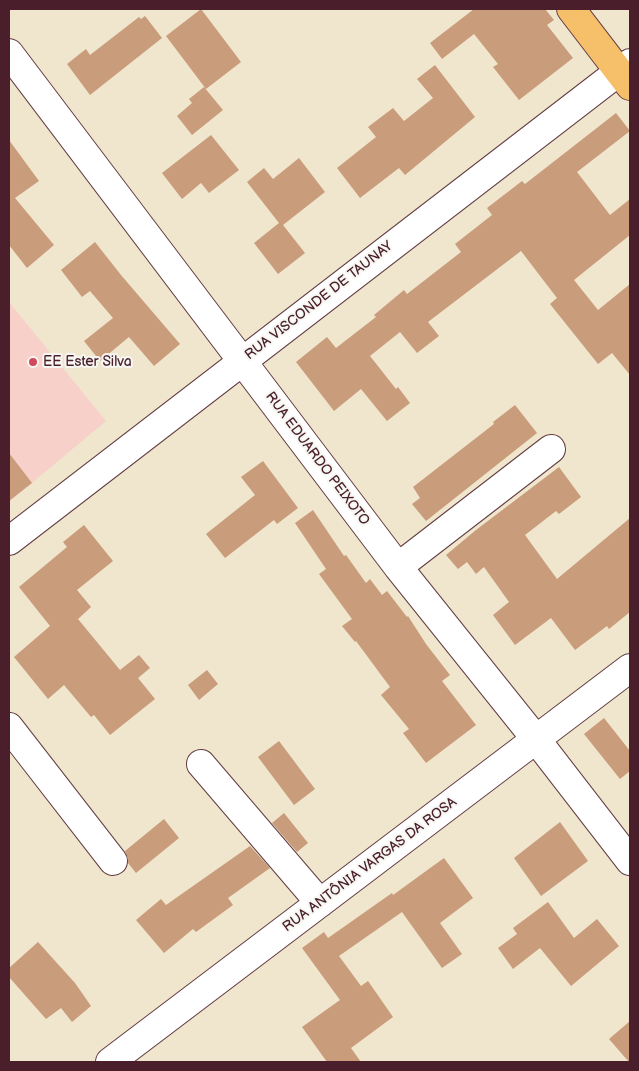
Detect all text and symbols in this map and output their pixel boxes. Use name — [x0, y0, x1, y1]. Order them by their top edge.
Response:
street label: RUA VISCONDE DE TAUNAY — [242, 238, 396, 364]
place label: EE Ester Silva — [43, 354, 132, 370]
marker: EE Ester Silva — [27, 356, 39, 368]
street label: RUA EDUARDO PEIXOTO — [261, 389, 373, 529]
street label: RUA ANTÔNIA VARGAS DA ROSA — [280, 794, 460, 936]

